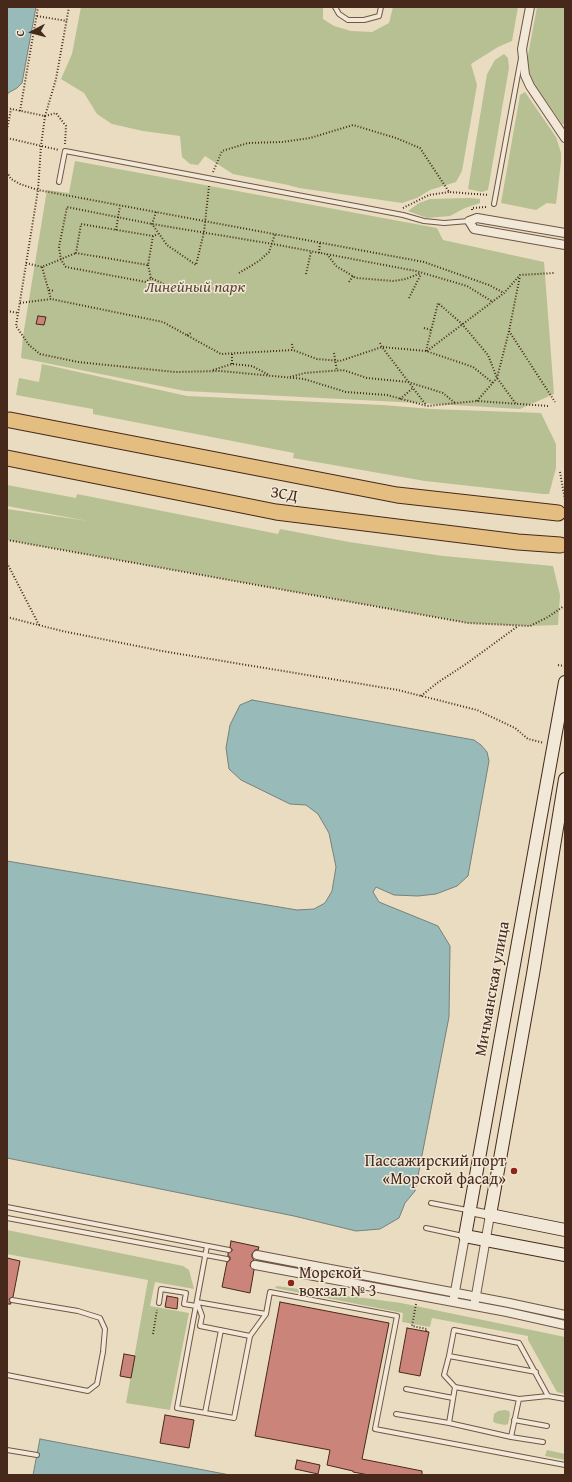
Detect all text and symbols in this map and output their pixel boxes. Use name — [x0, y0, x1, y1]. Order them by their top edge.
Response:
north arrow — [12, 12, 52, 52]
text: С — [12, 29, 28, 37]
park label: Линейный парк — [145, 278, 245, 298]
street label: ЗСД — [269, 483, 299, 507]
street label: Мичманская улица — [472, 920, 514, 1058]
place label: Пассажирский порт «Морской фасад» — [365, 1152, 506, 1190]
marker: Пассажирский порт «Морской фасад» — [509, 1166, 519, 1176]
place label: Морской вокзал № 3 — [299, 1264, 377, 1302]
marker: Морской вокзал № 3 — [286, 1278, 296, 1288]

